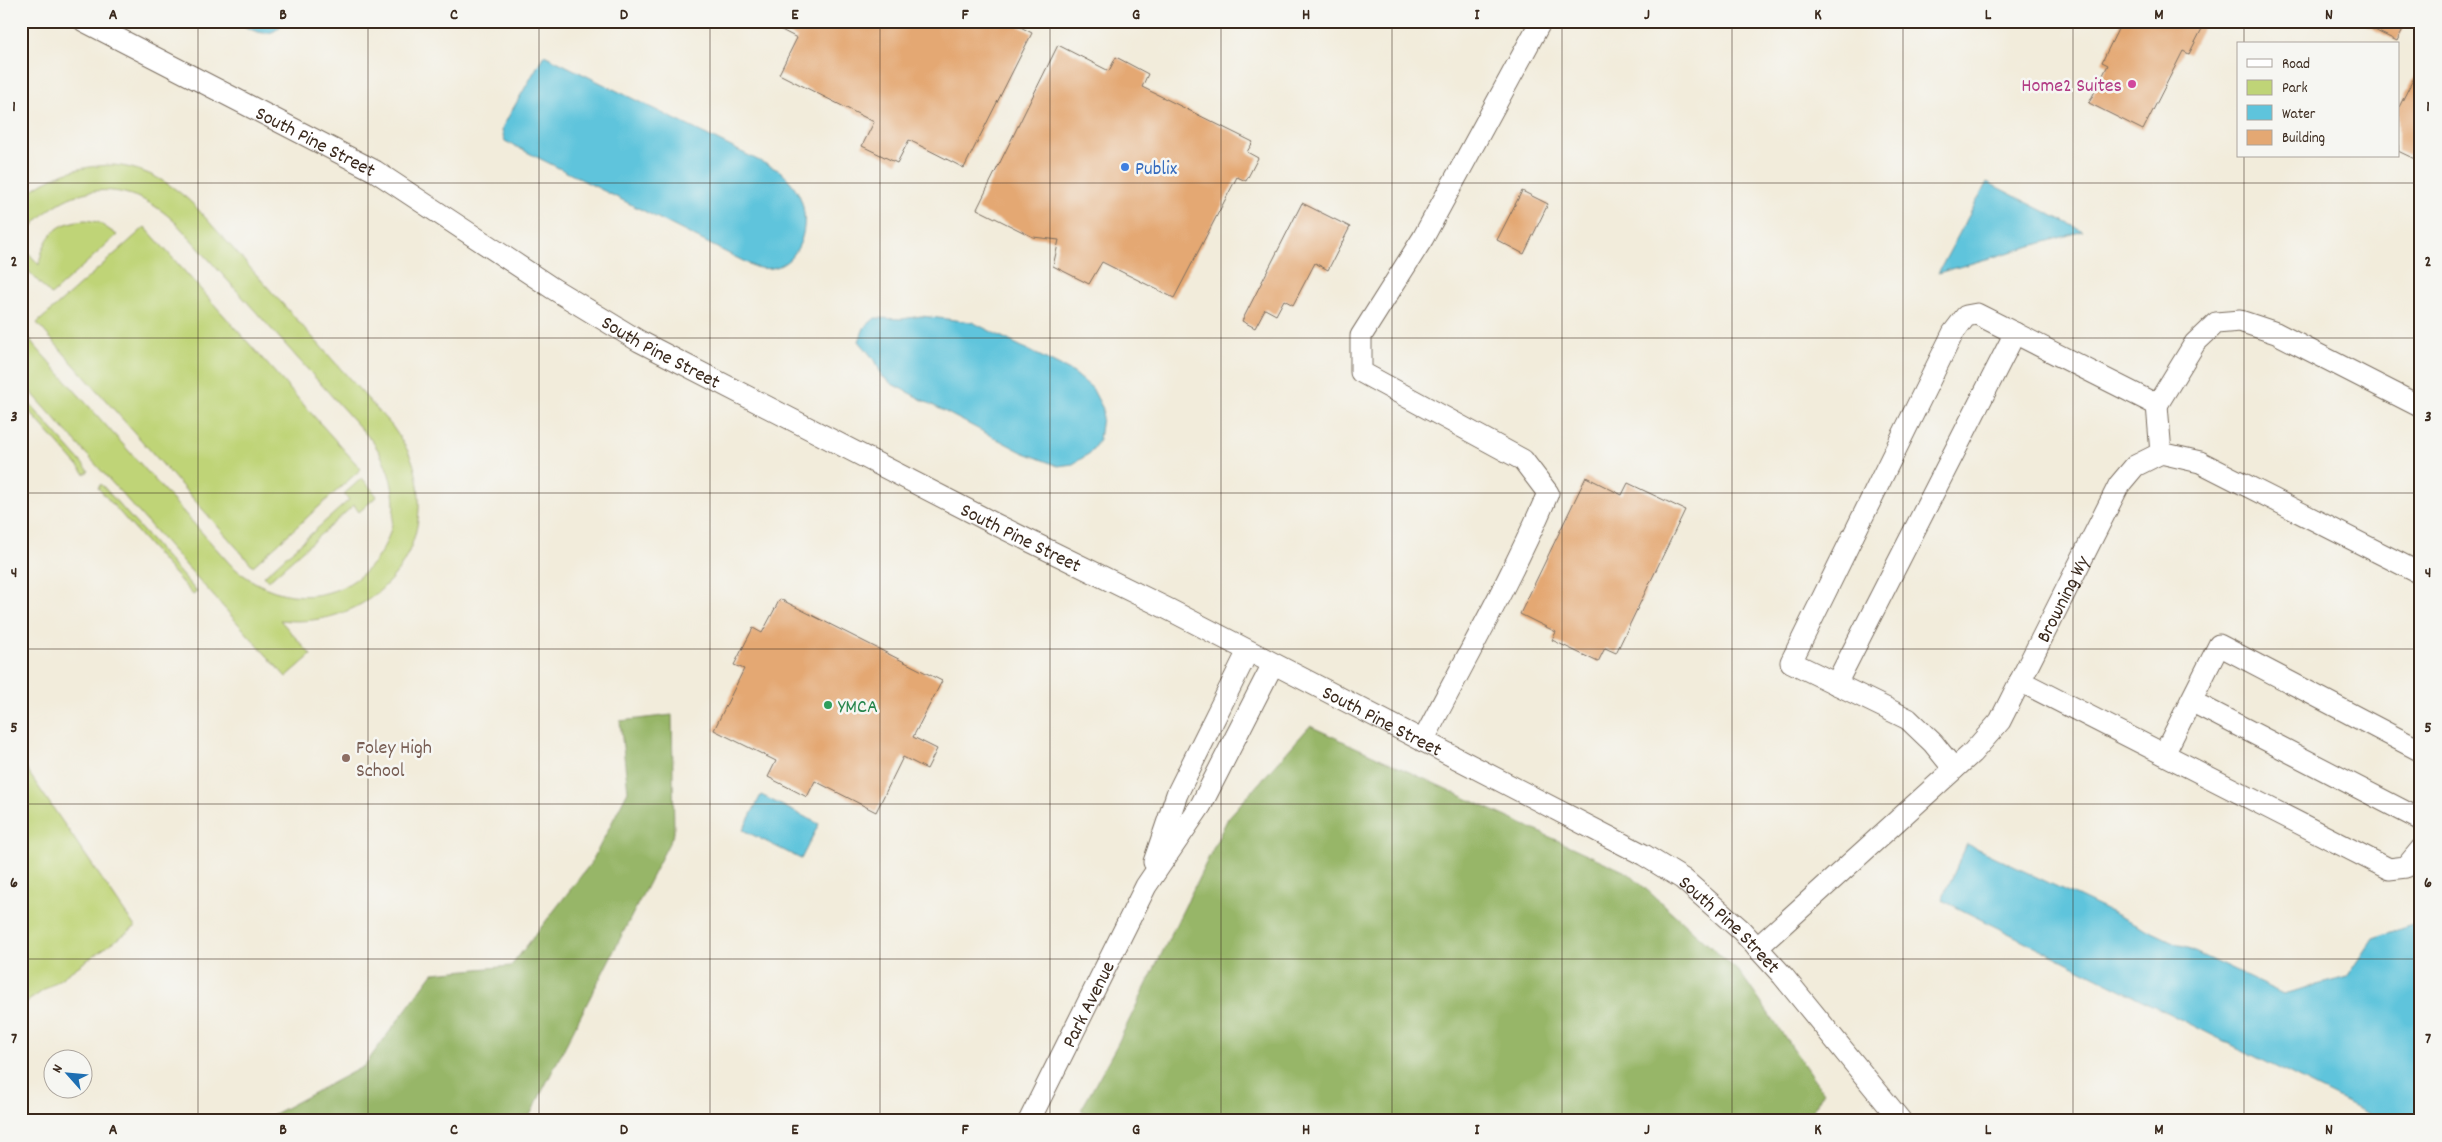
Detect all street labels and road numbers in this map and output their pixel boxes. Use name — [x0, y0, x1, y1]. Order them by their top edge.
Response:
street label: South Pine Street — [250, 101, 380, 186]
street label: South Pine Street — [595, 310, 724, 397]
street label: South Pine Street — [955, 498, 1085, 581]
street label: Browning Wy — [2031, 551, 2098, 648]
street label: South Pine Street — [1316, 680, 1446, 765]
street label: South Pine Street — [1671, 870, 1785, 981]
street label: Park Avenue — [1057, 957, 1124, 1053]

